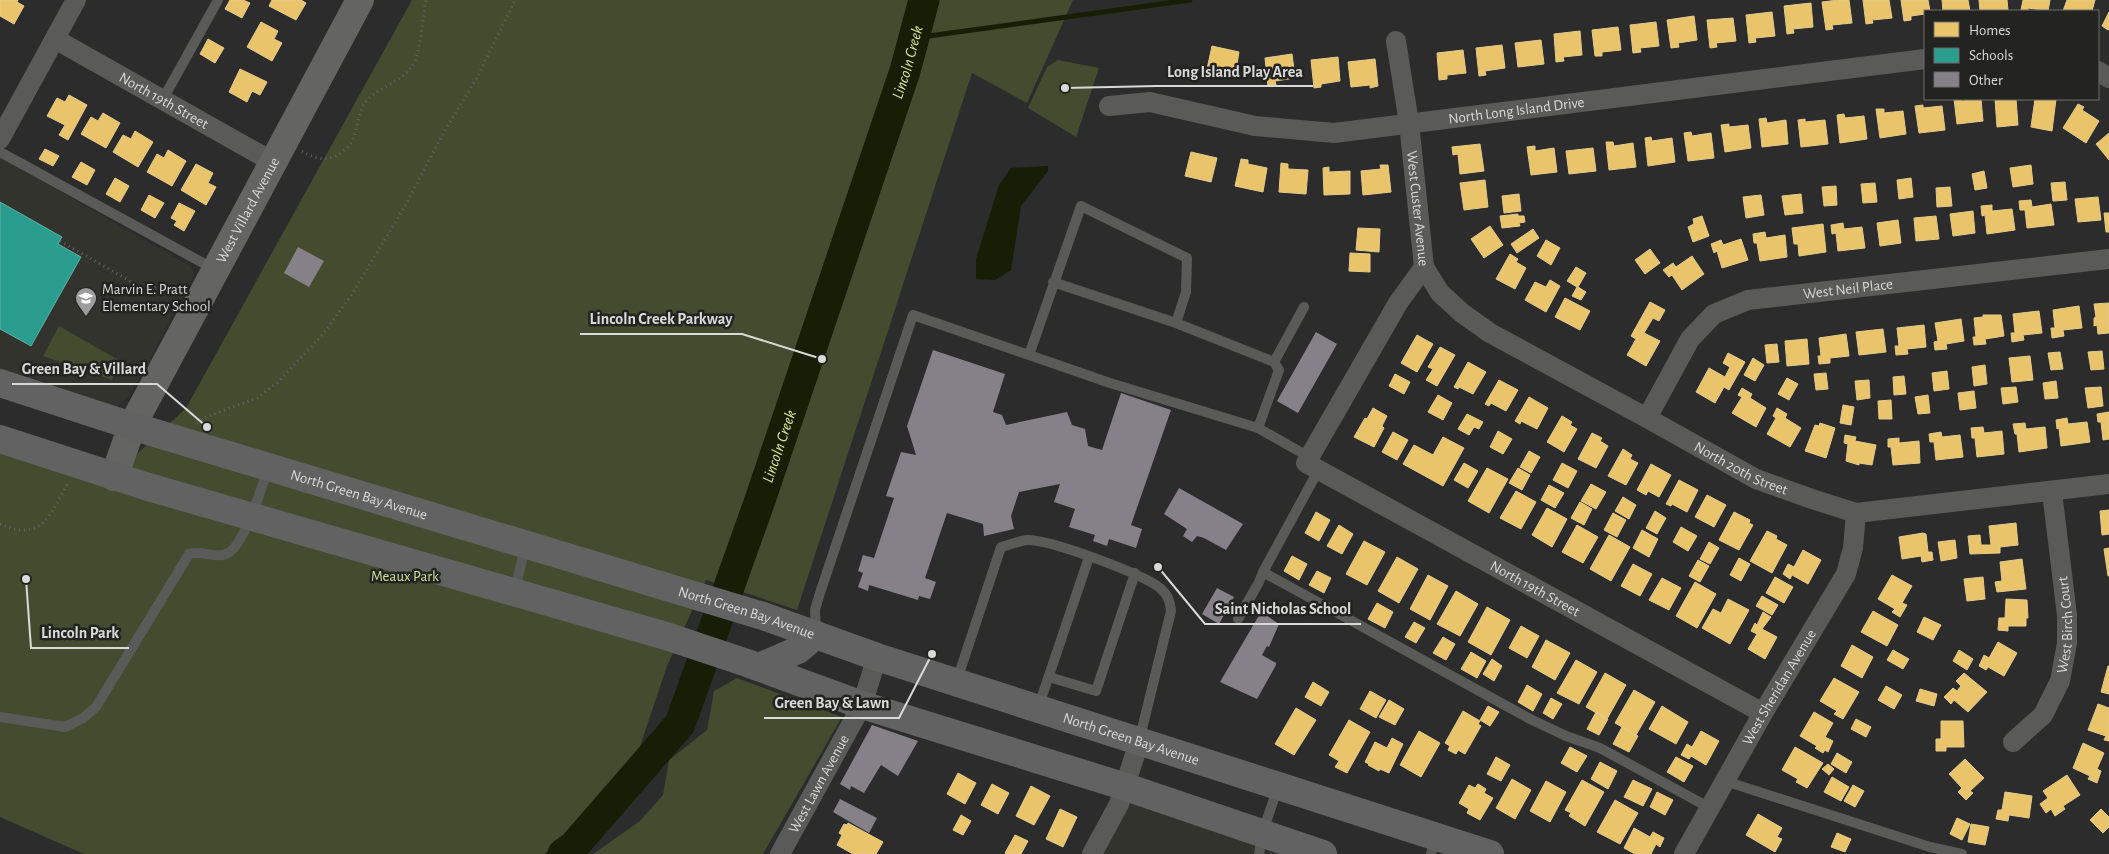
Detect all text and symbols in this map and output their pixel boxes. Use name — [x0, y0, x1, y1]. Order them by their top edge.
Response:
legend — [1924, 10, 2099, 100]
text: Homes — [1969, 23, 2011, 38]
water label: Lincoln Creek — [889, 24, 926, 101]
text: Schools — [1969, 48, 2013, 63]
callout: Long Island Play Area — [1157, 55, 1313, 86]
text: Long Island Play Area — [1167, 64, 1303, 81]
street label: North 19th Street — [116, 70, 211, 132]
text: Other — [1969, 73, 2003, 88]
street label: North Long Island Drive — [1448, 95, 1585, 127]
street label: West Custer Avenue — [1404, 150, 1431, 267]
street label: West Villard Avenue — [214, 155, 282, 266]
street label: West Neil Place — [1802, 277, 1894, 302]
place label: Marvin E. Pratt Elementary School — [102, 282, 211, 314]
school or university icon: Marvin E. Pratt Elementary School — [74, 286, 98, 317]
callout: Lincoln Creek Parkway — [580, 303, 742, 334]
text: Lincoln Creek Parkway — [590, 311, 733, 328]
callout: Green Bay & Villard — [12, 353, 157, 384]
text: Green Bay & Villard — [22, 361, 147, 378]
water label: Lincoln Creek — [760, 408, 799, 485]
street label: North 20th Street — [1692, 439, 1790, 498]
street label: North Green Bay Avenue — [289, 467, 429, 523]
street label: North 19th Street — [1488, 558, 1583, 619]
park label: Meaux Park — [371, 569, 439, 584]
street label: West Birch Court — [2055, 576, 2075, 675]
street label: North Green Bay Avenue — [677, 584, 817, 642]
callout: Saint Nicholas School — [1205, 593, 1361, 624]
text: Saint Nicholas School — [1215, 601, 1351, 617]
callout: Lincoln Park — [31, 617, 129, 648]
text: Lincoln Park — [41, 625, 119, 641]
street label: West Sheridan Avenue — [1740, 627, 1819, 748]
callout: Green Bay & Lawn — [764, 687, 899, 718]
text: Green Bay & Lawn — [774, 695, 890, 712]
street label: North Green Bay Avenue — [1061, 710, 1201, 768]
street label: West Lawn Avenue — [786, 732, 852, 836]

